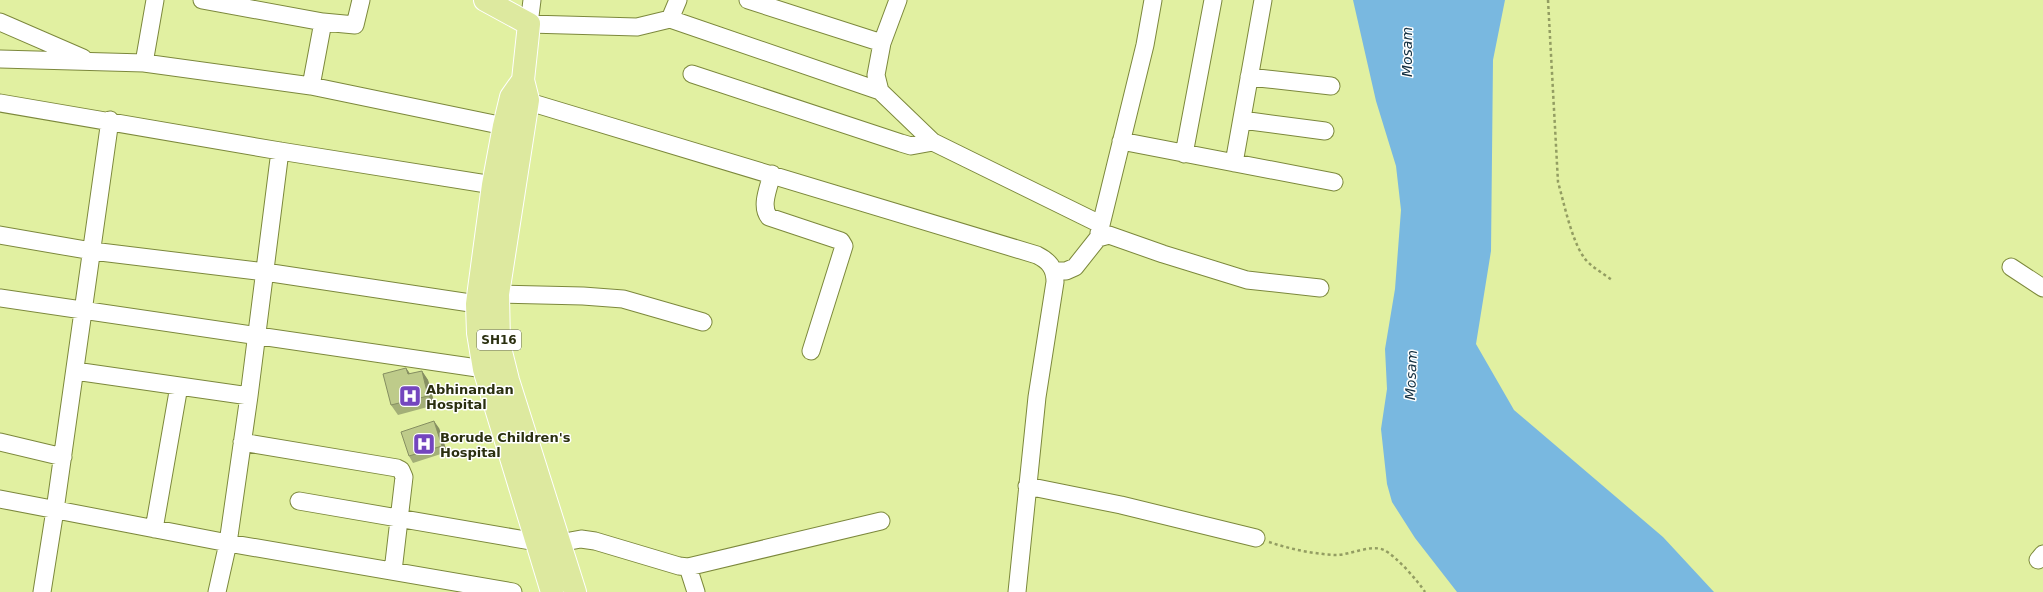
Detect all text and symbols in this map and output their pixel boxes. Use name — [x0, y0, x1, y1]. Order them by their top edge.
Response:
water label: Mosam — [1399, 27, 1415, 77]
road number: SH16 — [477, 330, 521, 350]
water label: Mosam — [1402, 350, 1420, 400]
place label: Abhinandan Hospital — [426, 382, 514, 412]
hospital icon: Abhinandan Hospital — [397, 383, 423, 409]
place label: Borude Children's Hospital — [440, 430, 571, 460]
hospital icon: Borude Children's Hospital — [411, 431, 437, 457]

